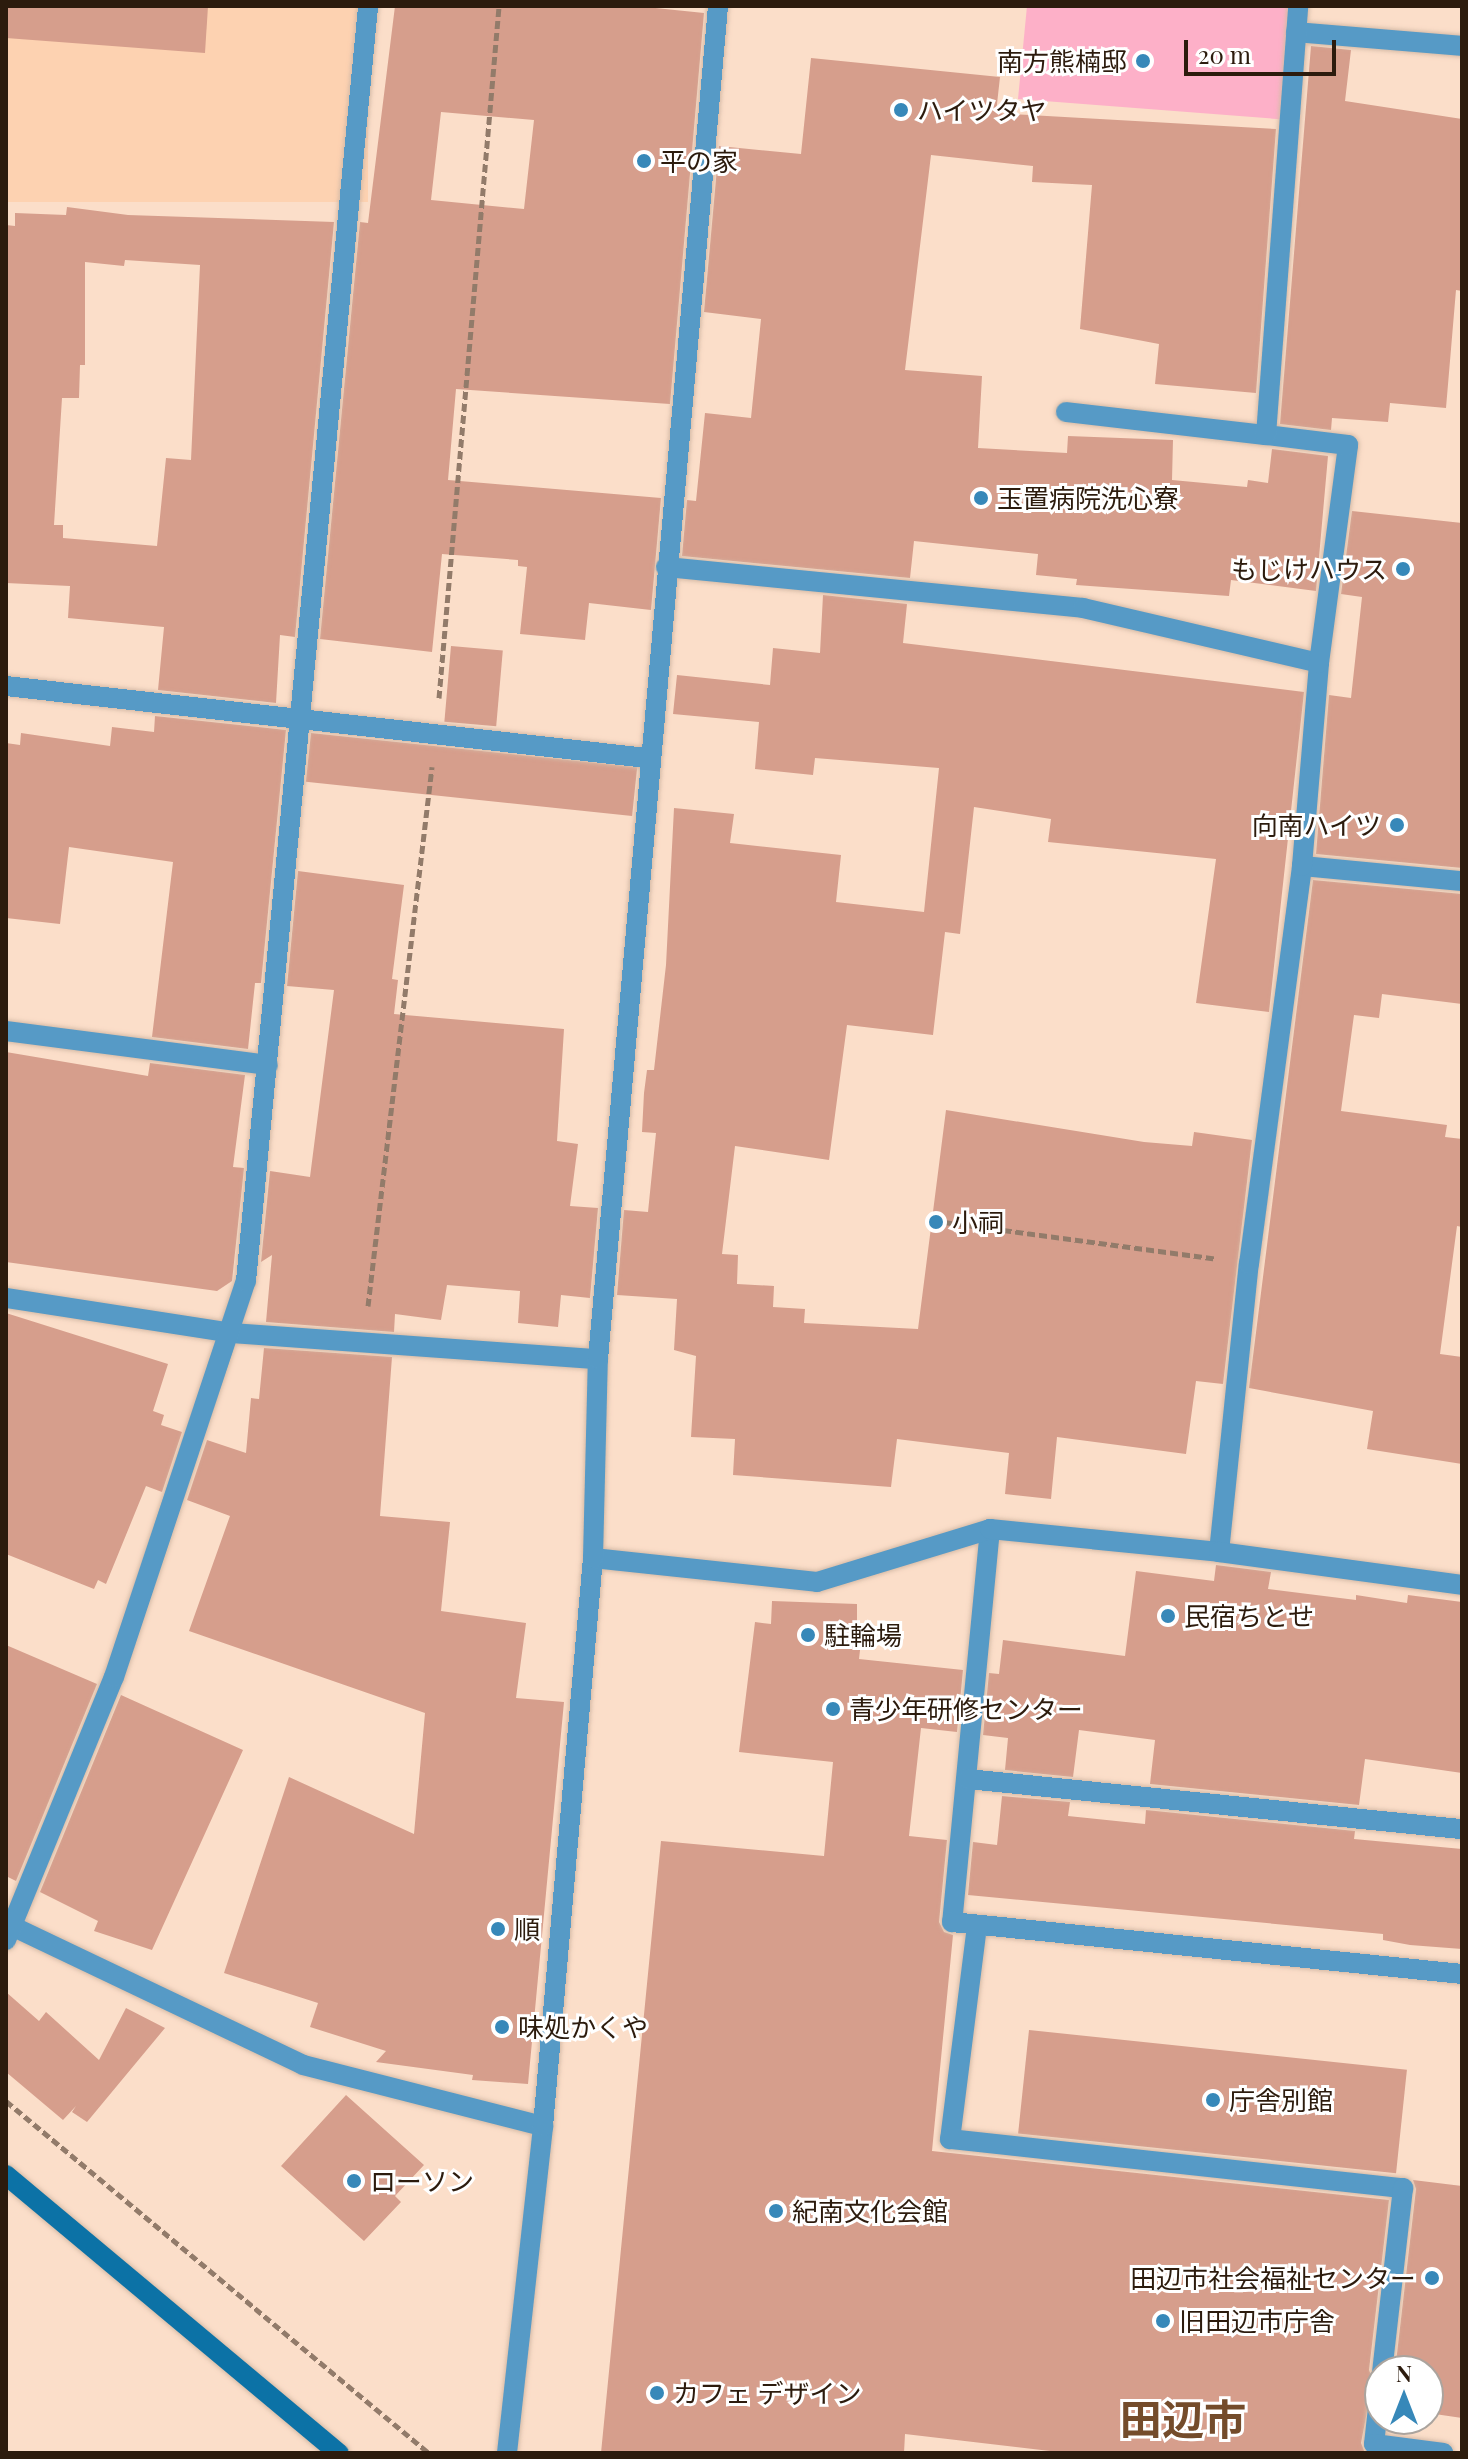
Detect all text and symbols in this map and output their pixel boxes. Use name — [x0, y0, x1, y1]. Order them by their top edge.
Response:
scale bar — [1188, 24, 1340, 74]
text: 20 m — [1198, 38, 1251, 70]
place label: 南方熊楠邸 — [997, 45, 1127, 77]
marker: 南方熊楠邸 — [1134, 52, 1152, 70]
place label: ハイツタヤ — [917, 94, 1047, 126]
marker: ハイツタヤ — [892, 101, 910, 119]
place label: 平の家 — [660, 145, 738, 177]
marker: 平の家 — [635, 152, 653, 170]
place label: 玉置病院洗心寮 — [997, 482, 1179, 514]
marker: 玉置病院洗心寮 — [972, 489, 990, 507]
place label: もじけハウス — [1231, 553, 1387, 585]
marker: もじけハウス — [1394, 560, 1412, 578]
place label: 向南ハイツ — [1251, 809, 1381, 841]
marker: 向南ハイツ — [1388, 816, 1406, 834]
place label: 小祠 — [952, 1206, 1004, 1238]
marker: 小祠 — [927, 1213, 945, 1231]
place label: 民宿ちとせ — [1184, 1600, 1314, 1632]
marker: 民宿ちとせ — [1159, 1607, 1177, 1625]
place label: 駐輪場 — [824, 1619, 902, 1651]
marker: 駐輪場 — [799, 1626, 817, 1644]
place label: 青少年研修センター — [849, 1693, 1083, 1725]
marker: 青少年研修センター — [824, 1700, 842, 1718]
place label: 順 — [514, 1913, 540, 1945]
marker: 順 — [489, 1920, 507, 1938]
place label: 味処かくや — [518, 2011, 648, 2043]
marker: 味処かくや — [493, 2018, 511, 2036]
place label: 庁舎別館 — [1229, 2084, 1333, 2116]
marker: 庁舎別館 — [1204, 2091, 1222, 2109]
place label: ローソン — [370, 2165, 474, 2197]
marker: ローソン — [345, 2172, 363, 2190]
place label: 紀南文化会館 — [792, 2195, 948, 2227]
marker: 紀南文化会館 — [767, 2202, 785, 2220]
place label: 田辺市社会福祉センター — [1130, 2262, 1416, 2294]
marker: 田辺市社会福祉センター — [1423, 2269, 1441, 2287]
place label: 旧田辺市庁舎 — [1179, 2305, 1335, 2337]
marker: 旧田辺市庁舎 — [1154, 2312, 1172, 2330]
north arrow — [1364, 2355, 1444, 2435]
text: N — [1396, 2358, 1412, 2388]
place label: カフェ デザイン — [673, 2377, 861, 2409]
marker: カフェ デザイン — [648, 2384, 666, 2402]
district label: 田辺市 — [1120, 2393, 1246, 2443]

